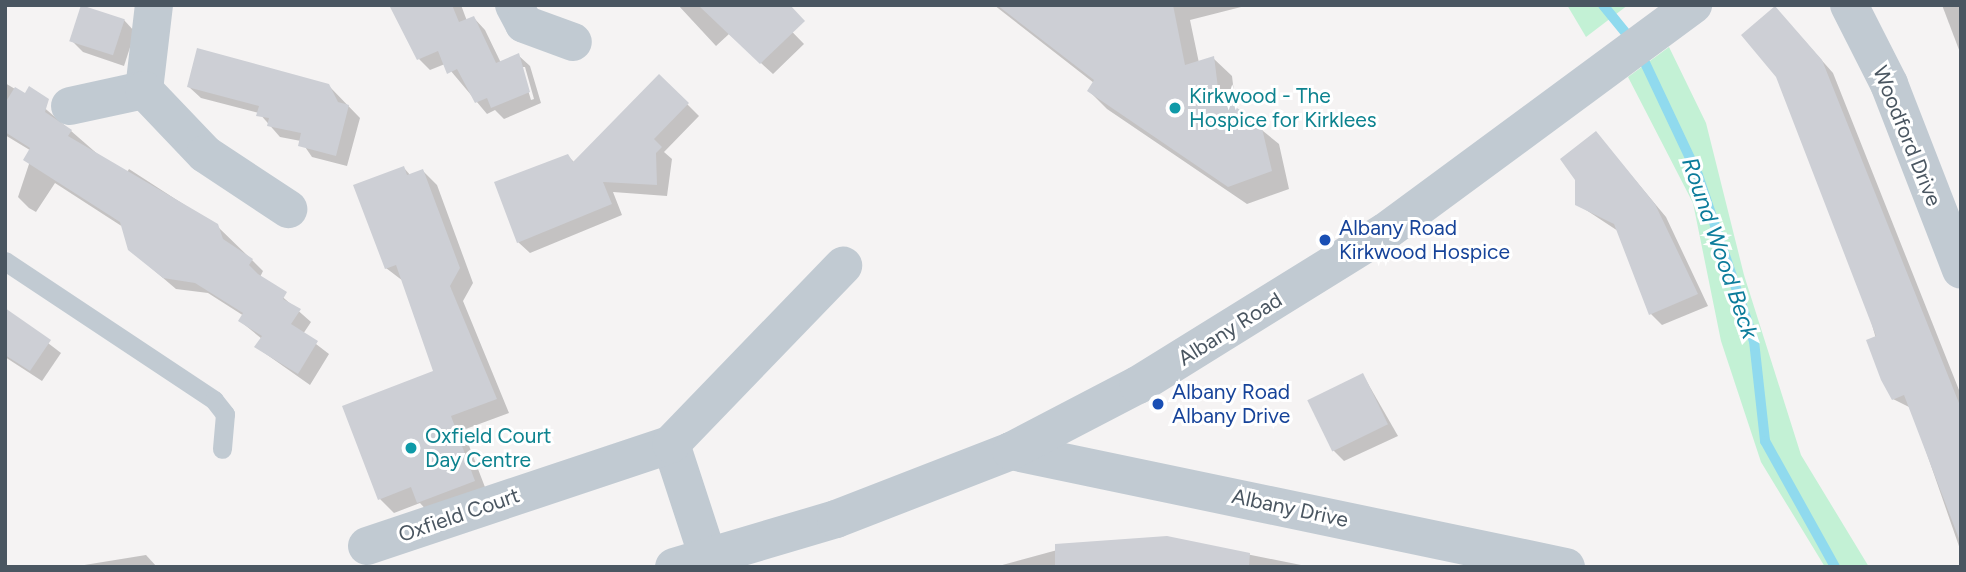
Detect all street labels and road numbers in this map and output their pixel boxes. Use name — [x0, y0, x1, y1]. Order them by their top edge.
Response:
street label: Woodford Drive — [1867, 62, 1947, 210]
street label: Albany Road — [1173, 287, 1287, 371]
street label: Oxfield Court — [395, 482, 523, 548]
street label: Albany Drive — [1230, 483, 1350, 533]

